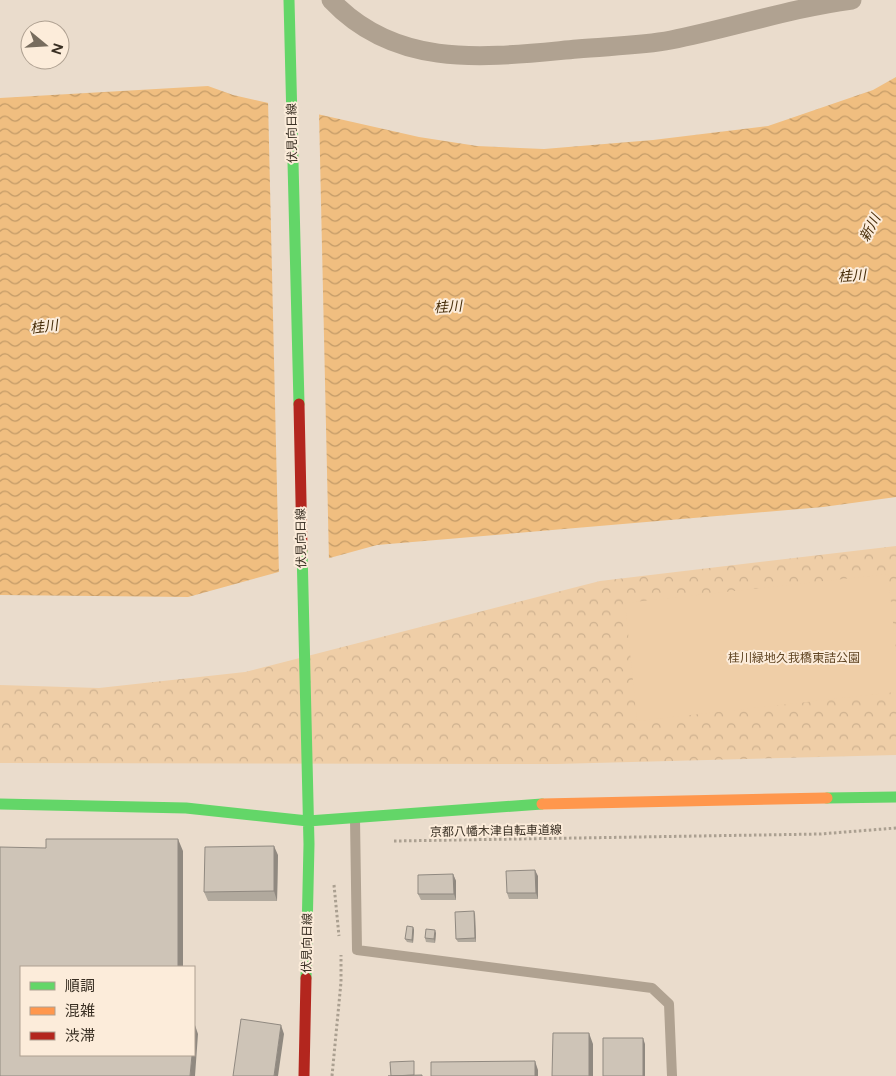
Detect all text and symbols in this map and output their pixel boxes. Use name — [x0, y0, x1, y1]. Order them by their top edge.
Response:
north arrow — [20, 20, 70, 70]
text: N — [47, 41, 67, 57]
street label: 伏見向日線 — [284, 103, 300, 163]
water label: 新川 — [856, 210, 885, 244]
water label: 桂川 — [837, 266, 869, 285]
water label: 桂川 — [433, 297, 465, 316]
water label: 桂川 — [29, 317, 61, 337]
street label: 伏見向日線 — [293, 508, 309, 568]
park label: 桂川緑地久我橋東詰公園 — [728, 651, 860, 665]
street label: 京都八幡木津自転車道線 — [430, 823, 562, 839]
street label: 伏見向日線 — [299, 913, 315, 973]
legend — [20, 966, 195, 1056]
text: 順調 — [65, 977, 95, 995]
text: 混雑 — [65, 1002, 95, 1020]
text: 渋滞 — [65, 1027, 95, 1045]

